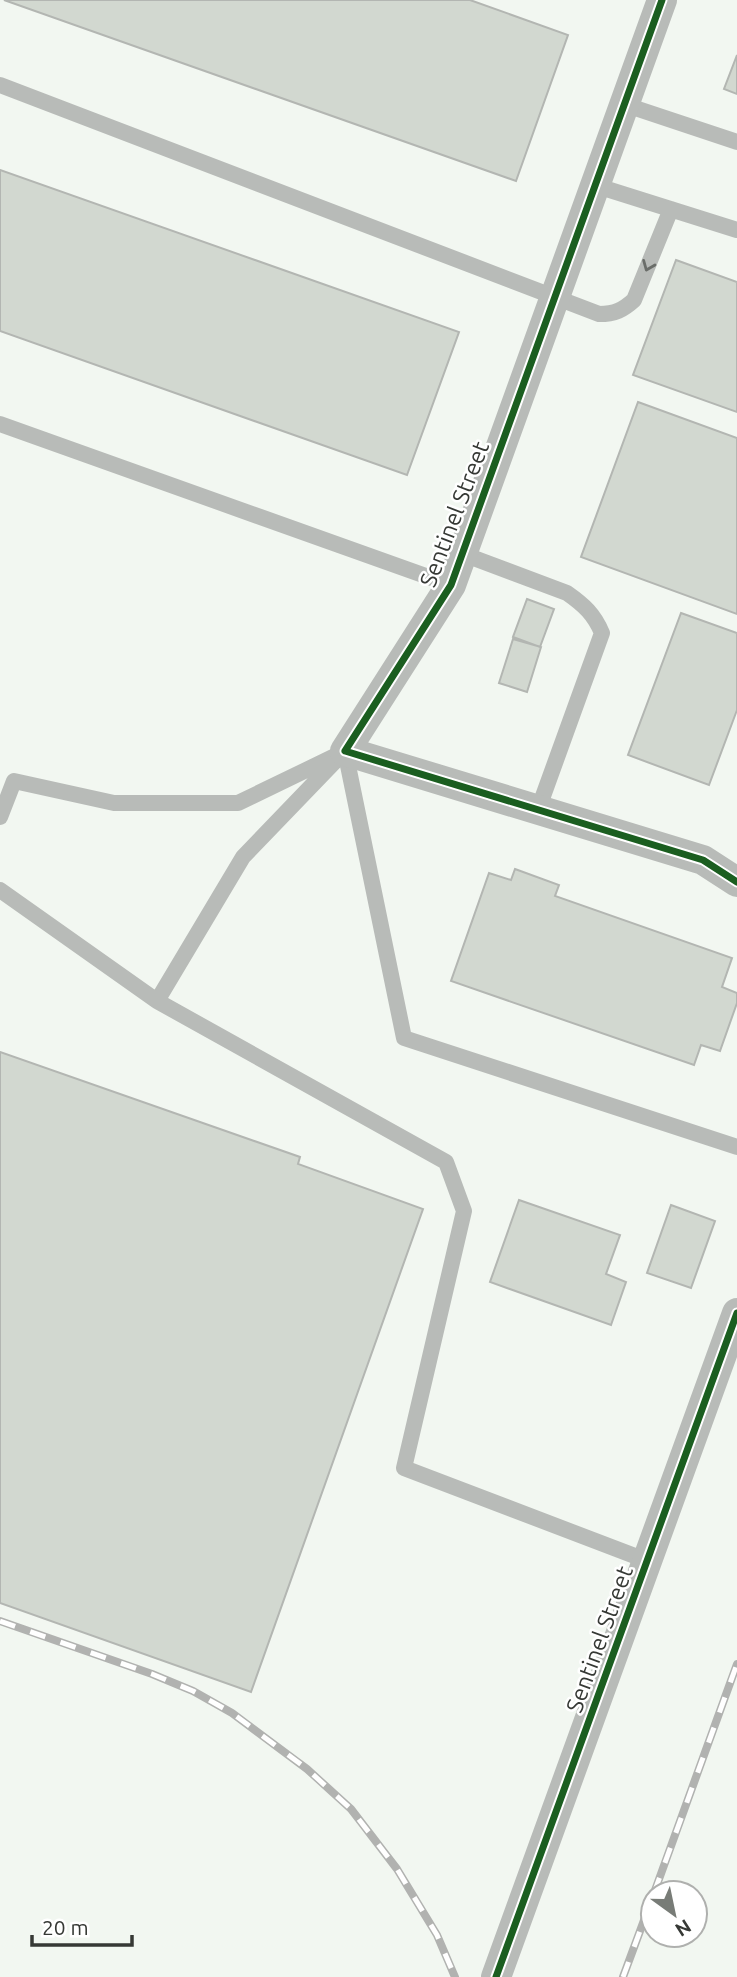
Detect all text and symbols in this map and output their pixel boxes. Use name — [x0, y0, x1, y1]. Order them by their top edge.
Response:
one-way arrow — [642, 260, 656, 272]
street label: Sentinel Street — [415, 438, 493, 590]
street label: Sentinel Street — [561, 1562, 637, 1716]
north arrow — [639, 1879, 709, 1949]
scale bar — [32, 1904, 131, 1948]
text: 20 m — [42, 1915, 89, 1939]
text: N — [671, 1915, 695, 1941]

